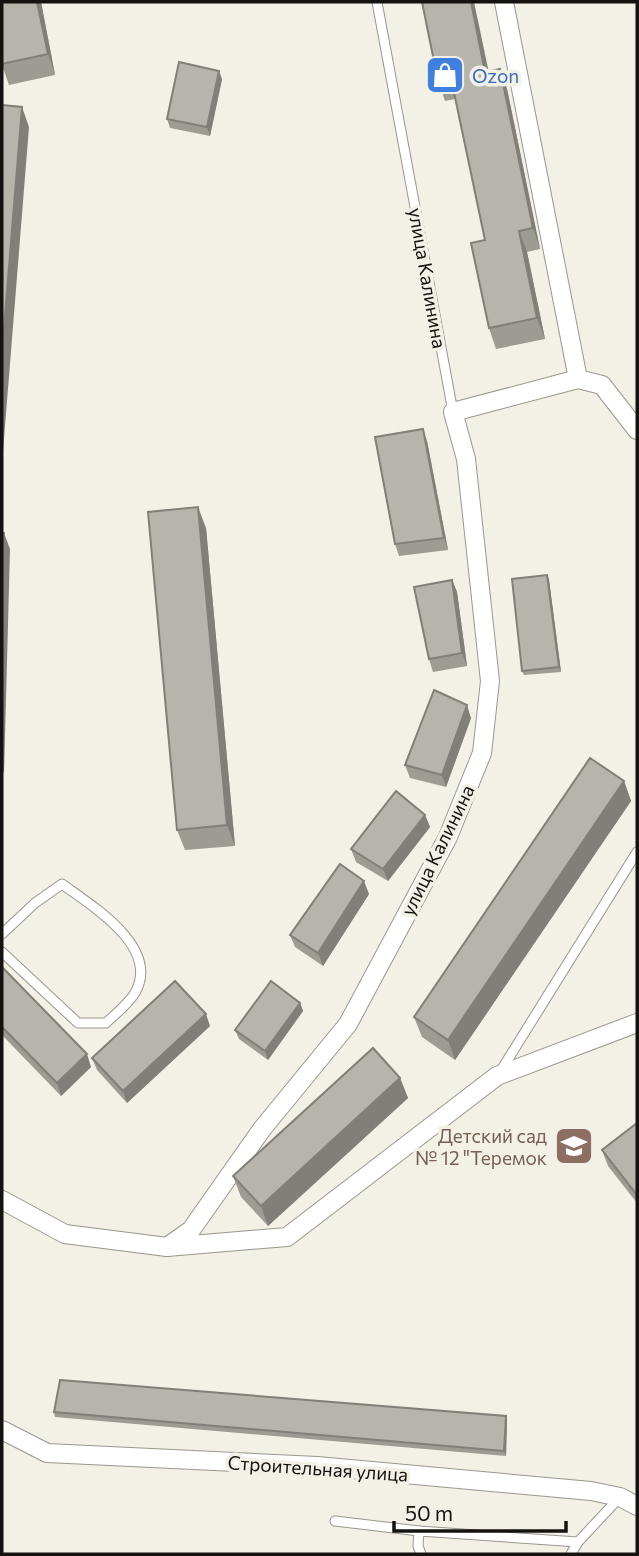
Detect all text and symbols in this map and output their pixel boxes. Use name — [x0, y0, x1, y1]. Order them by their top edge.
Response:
shop icon: Ozon — [424, 54, 466, 96]
place label: Ozon — [472, 64, 519, 87]
street label: улица Калинина — [404, 206, 452, 350]
street label: улица Калинина — [395, 781, 479, 919]
place label: Детский сад № 12 "Теремок — [415, 1124, 547, 1169]
school or university icon: Детский сад № 12 "Теремок — [553, 1125, 595, 1167]
street label: Строительная улица — [227, 1450, 409, 1486]
scale bar — [394, 1490, 566, 1534]
text: 50 m — [405, 1500, 453, 1525]

